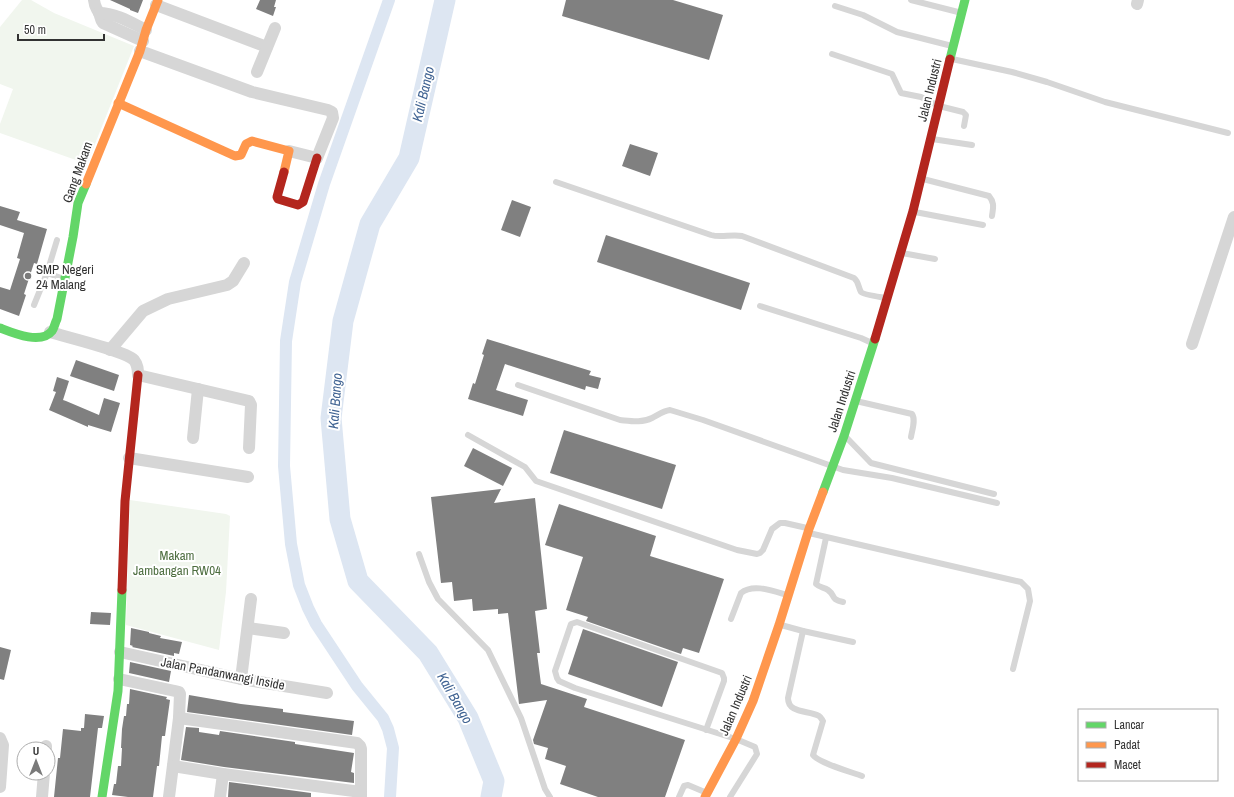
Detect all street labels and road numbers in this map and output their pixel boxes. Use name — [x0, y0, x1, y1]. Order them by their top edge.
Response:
street label: Jalan Industri — [913, 57, 945, 123]
street label: Gang Makam — [59, 139, 96, 205]
street label: Jalan Industri — [824, 368, 859, 434]
street label: Jalan Pandanwangi Inside — [160, 653, 286, 694]
street label: Jalan Industri — [715, 672, 756, 738]

